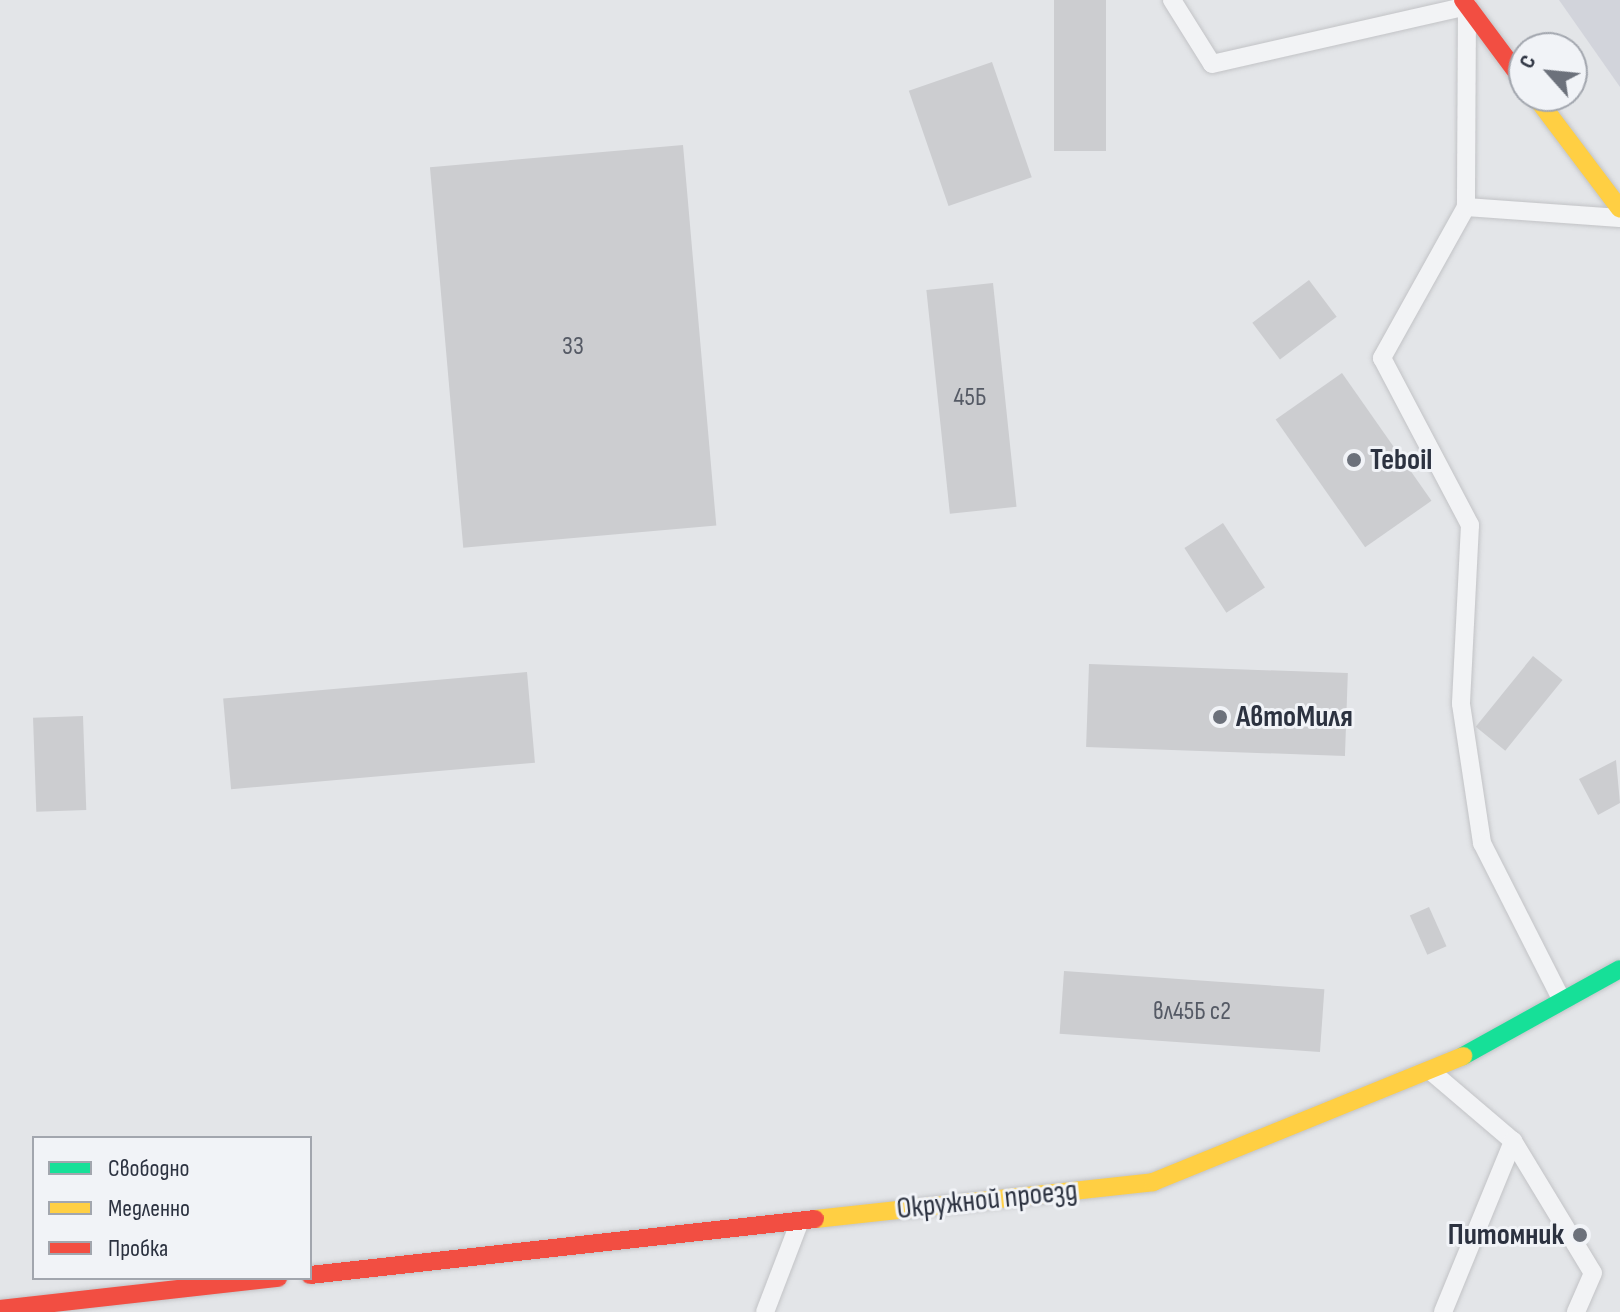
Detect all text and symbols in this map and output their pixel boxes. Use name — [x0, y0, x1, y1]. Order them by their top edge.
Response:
north arrow — [1508, 32, 1588, 112]
text: С — [1513, 51, 1543, 73]
house number: 33 — [562, 331, 584, 363]
house number: 45Б — [954, 382, 986, 414]
place label: Teboil — [1370, 442, 1432, 478]
marker: Teboil — [1345, 451, 1363, 469]
place label: АвтоМиля — [1236, 699, 1353, 735]
marker: АвтоМиля — [1211, 708, 1229, 726]
house number: вл45Б с2 — [1153, 996, 1231, 1028]
legend — [32, 1136, 312, 1280]
text: Свободно — [108, 1154, 189, 1183]
street label: Окружной проезд — [895, 1173, 1079, 1227]
text: Медленно — [108, 1194, 190, 1223]
place label: Питомник — [1448, 1217, 1564, 1253]
marker: Питомник — [1571, 1226, 1589, 1244]
text: Пробка — [108, 1234, 168, 1263]

